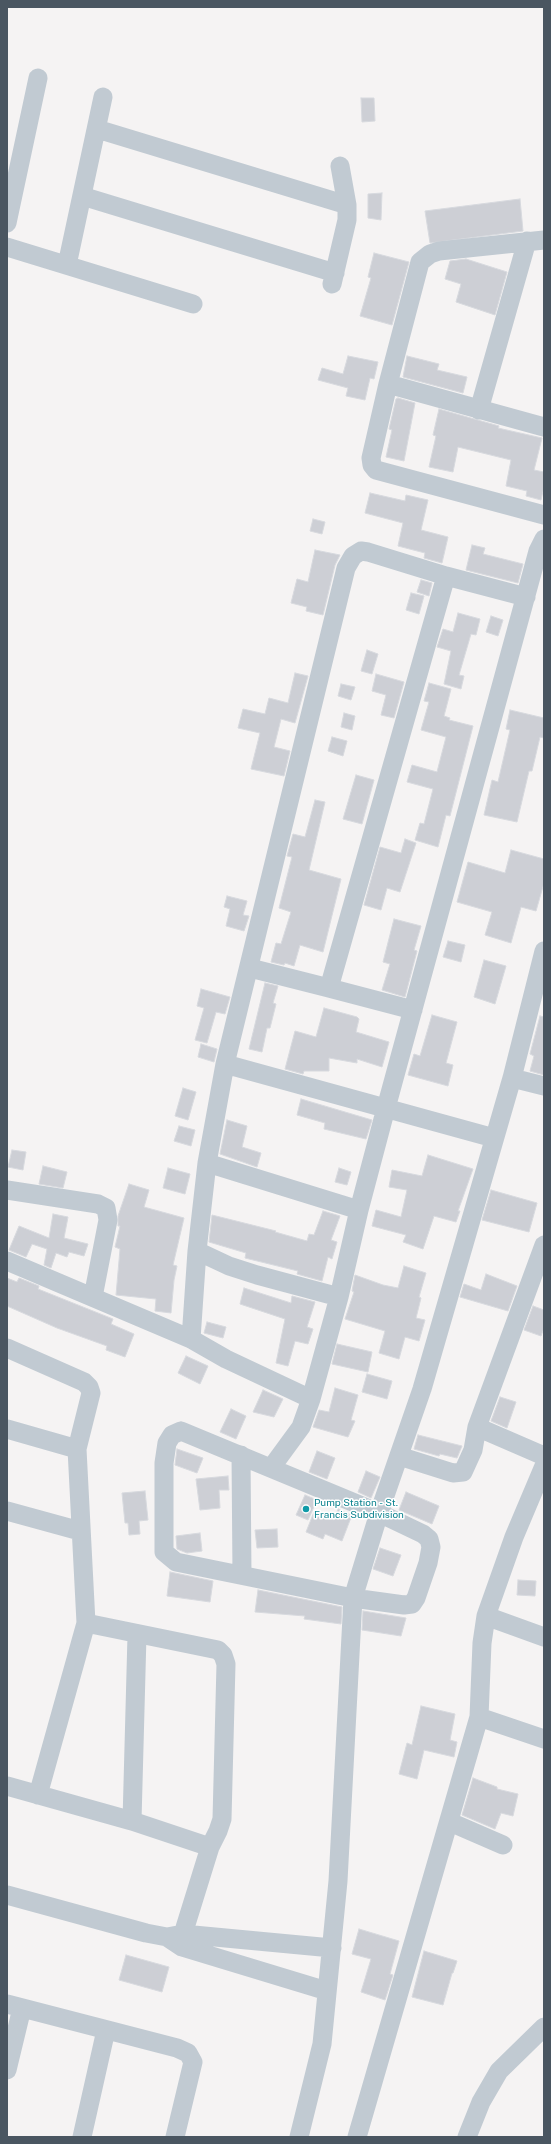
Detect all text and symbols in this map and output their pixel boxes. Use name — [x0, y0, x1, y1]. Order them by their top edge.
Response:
place label: Pump Station - St. Francis Subdivision — [314, 1497, 404, 1520]
marker: Pump Station - St. Francis Subdivision — [301, 1504, 311, 1514]

